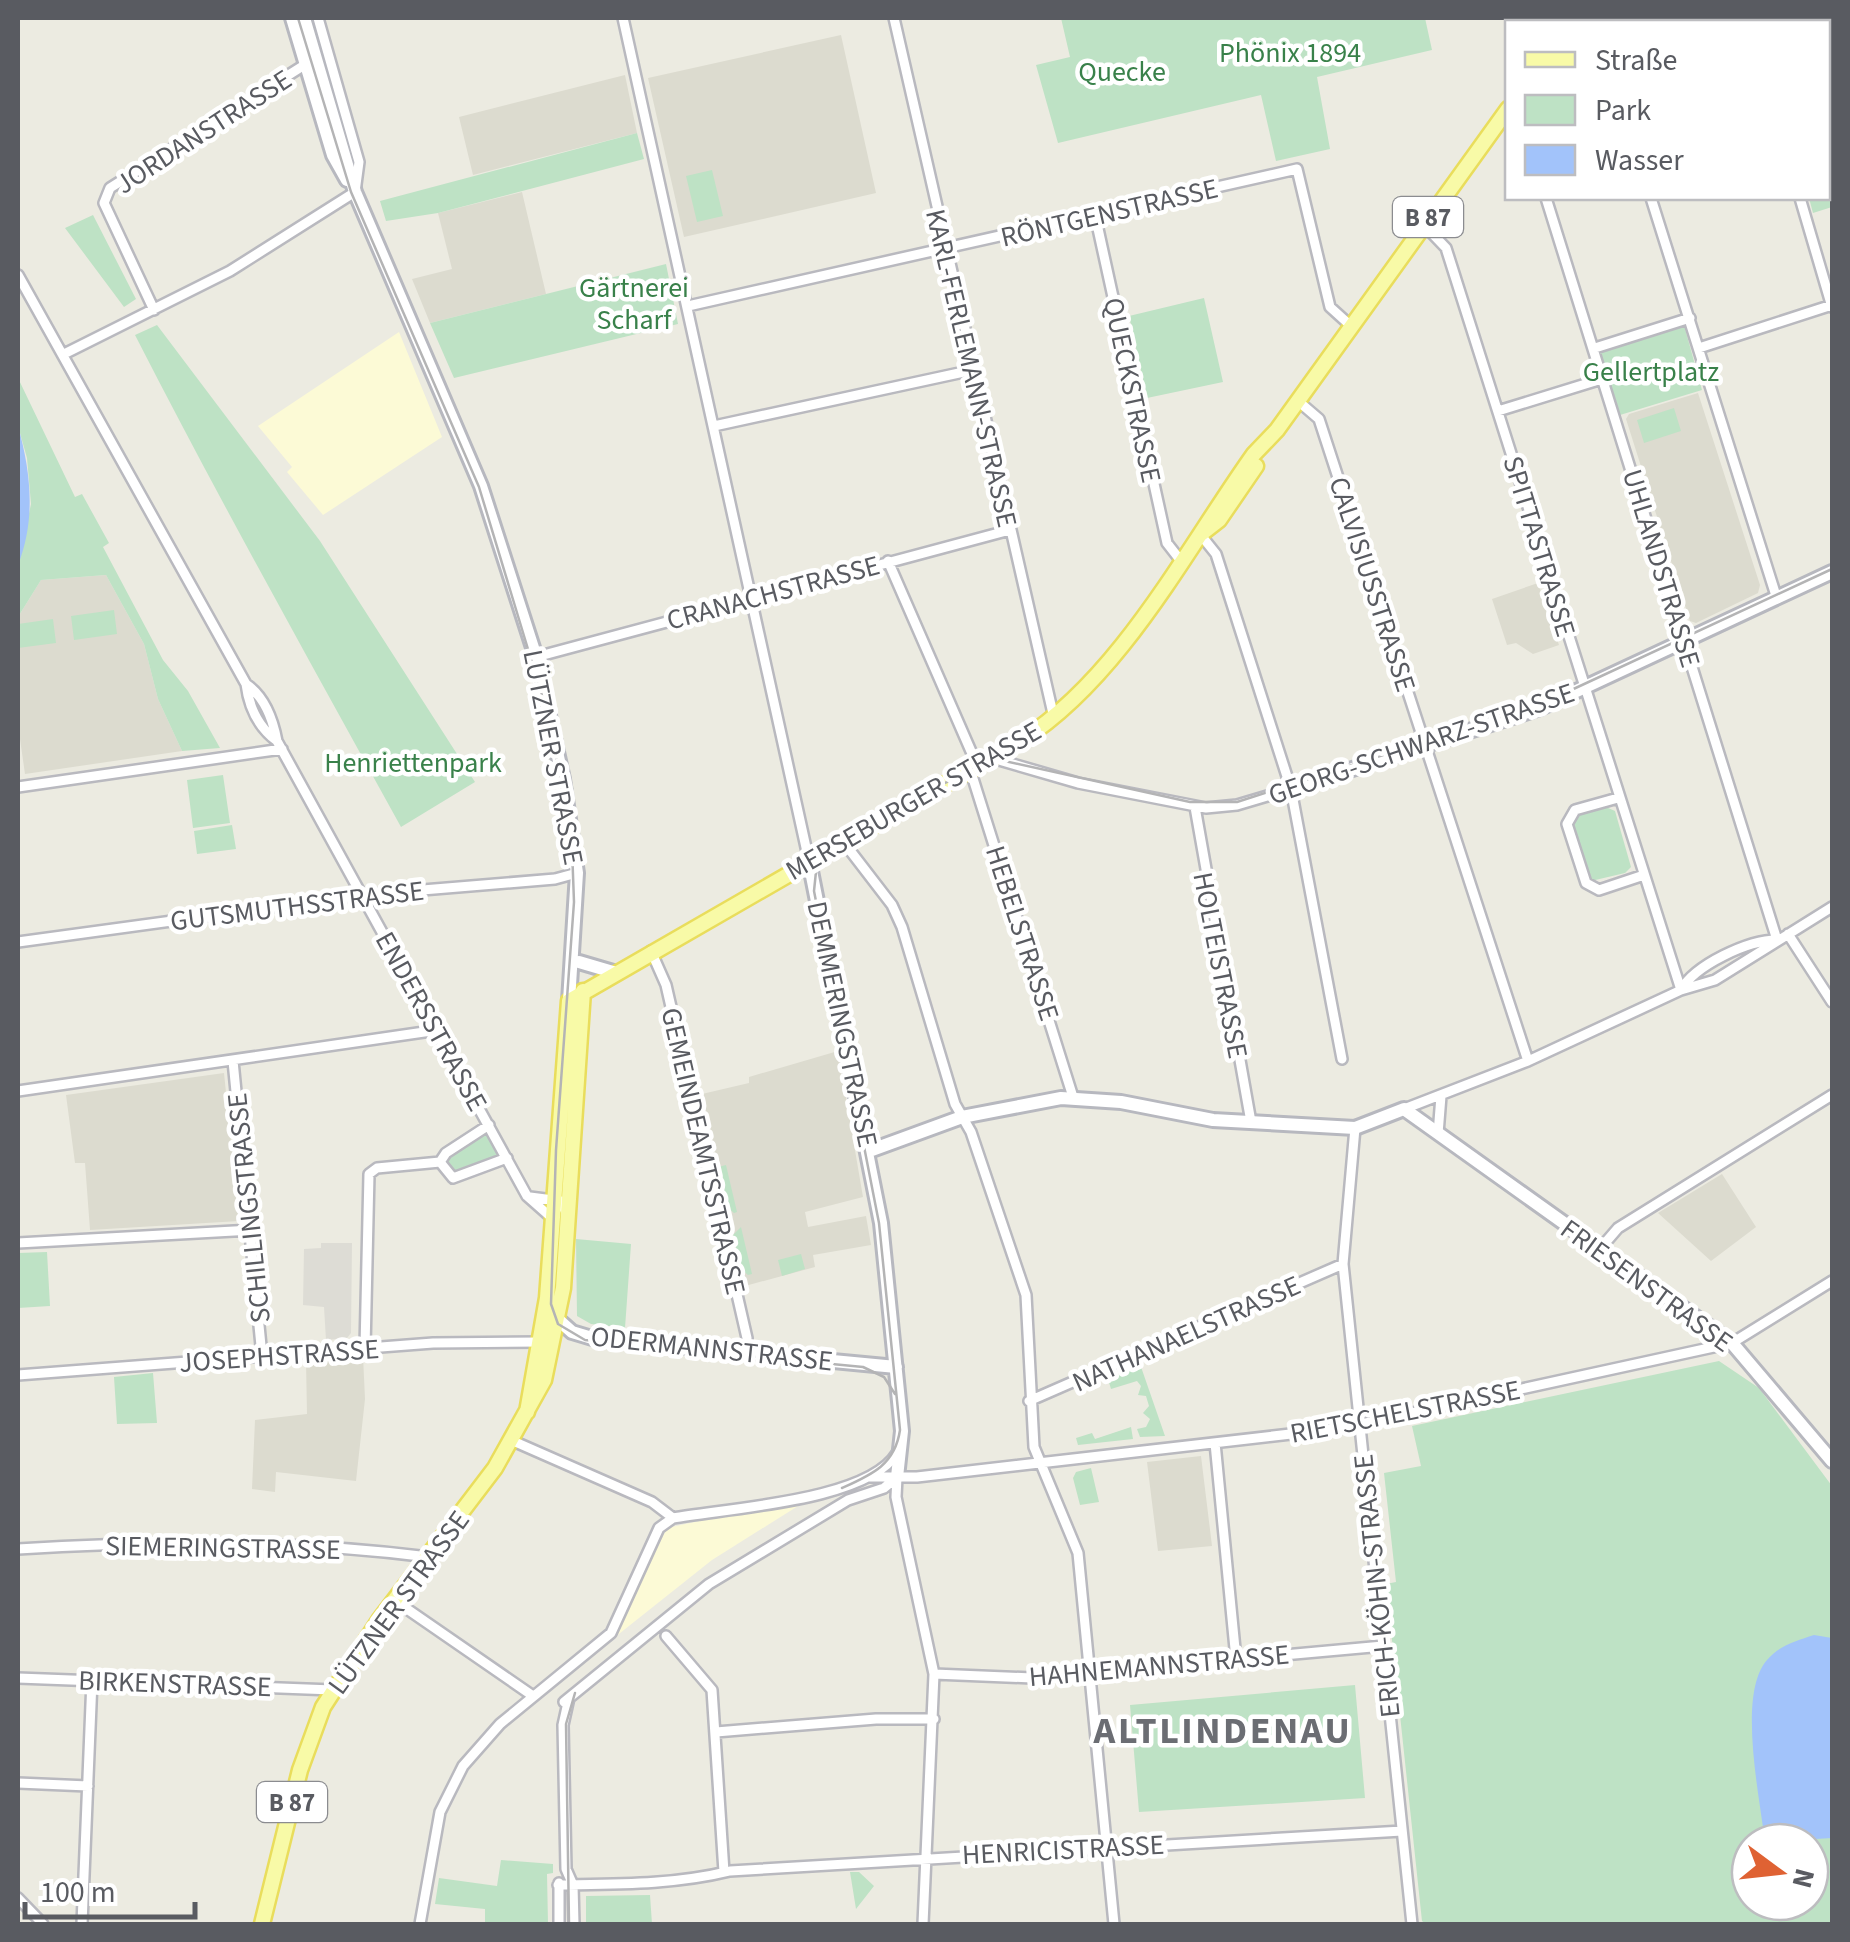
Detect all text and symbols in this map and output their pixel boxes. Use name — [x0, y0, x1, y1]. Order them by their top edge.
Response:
legend — [1505, 20, 1830, 200]
park label: Phönix 1894 — [1219, 33, 1361, 73]
text: Straße — [1595, 39, 1677, 82]
park label: Quecke — [1078, 52, 1166, 92]
street label: JORDANSTRASSE — [108, 60, 300, 204]
text: Park — [1595, 89, 1651, 132]
text: Wasser — [1595, 139, 1684, 182]
street label: RÖNTGENSTRASSE — [997, 169, 1222, 257]
road number: B 87 — [1393, 197, 1463, 237]
street label: KARL-FERLEMANN-STRASSE — [915, 205, 1027, 531]
park label: Gärtnerei Scharf — [579, 268, 689, 340]
street label: QUECKSTRASSE — [1093, 294, 1171, 486]
park label: Gellertplatz — [1583, 352, 1719, 392]
street label: SPITTASTRASSE — [1493, 451, 1586, 642]
street label: UHLANDSTRASSE — [1612, 464, 1710, 672]
street label: CALVISIUSSTRASSE — [1318, 472, 1426, 697]
street label: CRANACHSTRASSE — [662, 545, 884, 641]
street label: LÜTZNER STRASSE — [513, 646, 594, 868]
street label: GEORG-SCHWARZ-STRASSE — [1263, 673, 1580, 815]
street label: MERSEBURGER STRASSE — [778, 711, 1049, 890]
park label: Henriettenpark — [324, 743, 502, 783]
street label: HEBELSTRASSE — [975, 841, 1069, 1026]
street label: HOLTEISTRASSE — [1182, 869, 1258, 1062]
street label: GUTSMUTHSSTRASSE — [168, 871, 426, 941]
street label: DEMMERINGSTRASSE — [796, 897, 888, 1151]
street label: ENDERSSTRASSE — [365, 924, 497, 1118]
street label: GEMEINDEAMTSSTRASSE — [651, 1004, 756, 1299]
street label: SCHILLINGSTRASSE — [217, 1091, 281, 1325]
street label: FRIESENSTRASSE — [1552, 1210, 1741, 1362]
street label: NATHANAELSTRASSE — [1066, 1266, 1307, 1402]
street label: ODERMANNSTRASSE — [589, 1316, 835, 1382]
street label: JOSEPHSTRASSE — [178, 1329, 380, 1383]
street label: RIETSCHELSTRASSE — [1287, 1370, 1524, 1454]
street label: ERICH-KÖHN-STRASSE — [1343, 1452, 1411, 1720]
street label: LÜTZNER STRASSE — [318, 1502, 479, 1703]
street label: SIEMERINGSTRASSE — [105, 1526, 341, 1570]
street label: HAHNEMANNSTRASSE — [1027, 1635, 1291, 1697]
street label: BIRKENSTRASSE — [78, 1661, 272, 1707]
district label: ALTLINDENAU — [1093, 1704, 1352, 1758]
road number: B 87 — [257, 1782, 327, 1822]
north arrow — [1730, 1822, 1830, 1922]
street label: HENRICISTRASSE — [961, 1825, 1165, 1875]
scale bar — [25, 1857, 195, 1919]
text: N — [1781, 1864, 1825, 1892]
text: 100 m — [40, 1871, 116, 1914]

